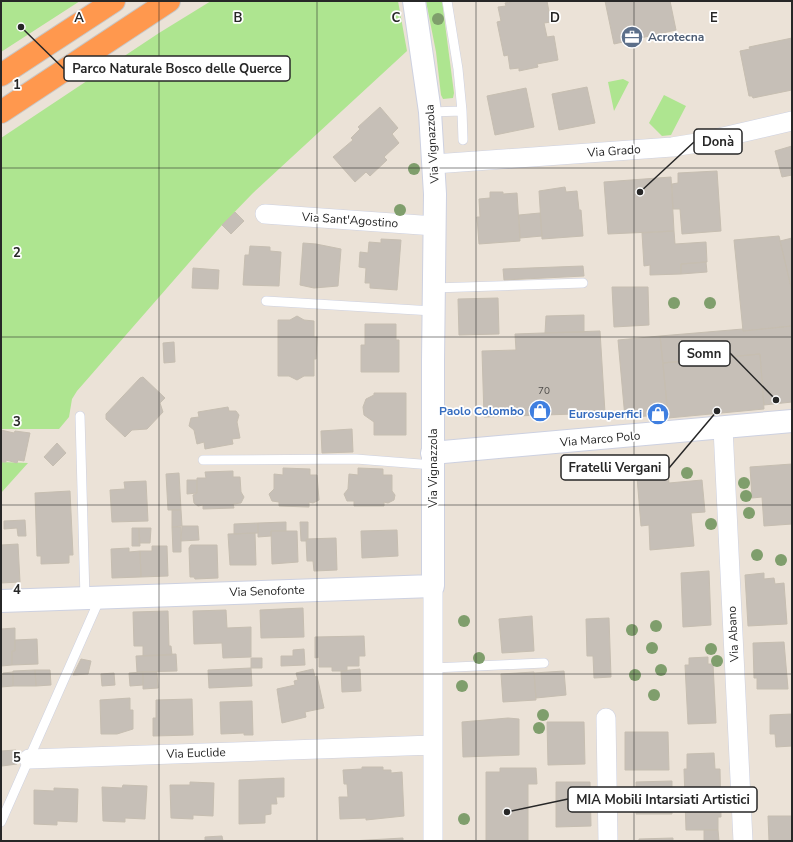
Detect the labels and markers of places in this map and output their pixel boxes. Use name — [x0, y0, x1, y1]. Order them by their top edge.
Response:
office icon: Acrotecna — [619, 24, 645, 50]
place label: Acrotecna — [648, 29, 704, 45]
callout: Parco Naturale Bosco delle Querce — [64, 56, 290, 81]
callout: Donà — [694, 129, 742, 154]
callout: Somn — [679, 341, 730, 366]
shop icon: Paolo Colombo — [527, 398, 553, 424]
shop icon: Eurosuperfici — [645, 401, 671, 427]
place label: Paolo Colombo — [439, 403, 524, 419]
place label: Eurosuperfici — [569, 406, 642, 422]
callout: Fratelli Vergani — [561, 455, 669, 480]
callout: MIA Mobili Intarsiati Artistici — [568, 787, 757, 812]

